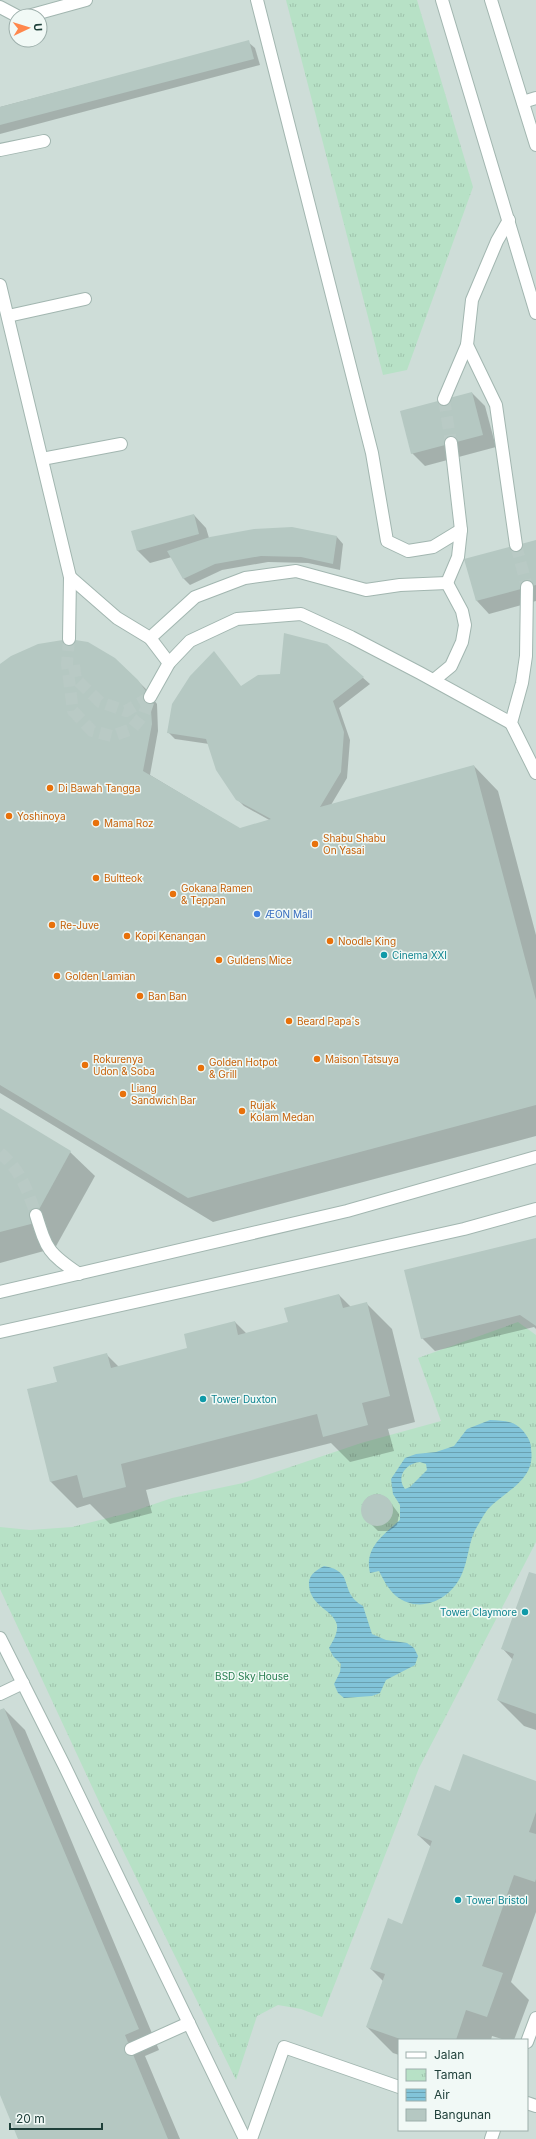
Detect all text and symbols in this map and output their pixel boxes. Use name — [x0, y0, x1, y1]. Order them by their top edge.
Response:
north arrow — [8, 8, 48, 48]
text: U — [31, 23, 45, 32]
place label: Di Bawah Tangga — [58, 782, 140, 794]
marker: Di Bawah Tangga — [45, 783, 55, 793]
place label: Yoshinoya — [17, 810, 66, 822]
marker: Yoshinoya — [4, 811, 14, 821]
place label: Mama Roz — [104, 817, 154, 829]
marker: Mama Roz — [91, 818, 101, 828]
place label: Shabu Shabu On Yasai — [323, 832, 386, 856]
marker: Shabu Shabu On Yasai — [310, 839, 320, 849]
place label: Bultteok — [104, 872, 143, 884]
marker: Bultteok — [91, 873, 101, 883]
place label: Gokana Ramen & Teppan — [181, 882, 252, 906]
marker: Gokana Ramen & Teppan — [168, 889, 178, 899]
place label: ÆON Mall — [265, 908, 312, 920]
marker: ÆON Mall — [252, 909, 262, 919]
place label: Re-Juve — [60, 919, 99, 931]
marker: Re-Juve — [47, 920, 57, 930]
place label: Kopi Kenangan — [135, 930, 206, 942]
marker: Kopi Kenangan — [122, 931, 132, 941]
place label: Noodle King — [338, 935, 396, 947]
marker: Noodle King — [325, 936, 335, 946]
place label: Cinema XXI — [392, 949, 447, 961]
marker: Cinema XXI — [379, 950, 389, 960]
place label: Guldens Mice — [227, 954, 292, 966]
marker: Guldens Mice — [214, 955, 224, 965]
place label: Golden Lamian — [65, 970, 136, 982]
marker: Golden Lamian — [52, 971, 62, 981]
place label: Ban Ban — [148, 990, 187, 1002]
marker: Ban Ban — [135, 991, 145, 1001]
place label: Beard Papa's — [297, 1015, 360, 1027]
marker: Beard Papa's — [284, 1016, 294, 1026]
place label: Rokurenya Udon & Soba — [93, 1053, 155, 1077]
place label: Maison Tatsuya — [325, 1053, 399, 1065]
marker: Maison Tatsuya — [312, 1054, 322, 1064]
place label: Golden Hotpot & Grill — [209, 1056, 278, 1080]
marker: Rokurenya Udon & Soba — [80, 1060, 90, 1070]
marker: Golden Hotpot & Grill — [196, 1063, 206, 1073]
place label: Liang Sandwich Bar — [131, 1082, 196, 1106]
marker: Liang Sandwich Bar — [118, 1089, 128, 1099]
place label: Rujak Kolam Medan — [250, 1099, 315, 1123]
marker: Rujak Kolam Medan — [237, 1106, 247, 1116]
place label: Tower Duxton — [211, 1393, 277, 1405]
marker: Tower Duxton — [198, 1394, 208, 1404]
place label: Tower Claymore — [440, 1606, 517, 1618]
marker: Tower Claymore — [520, 1607, 530, 1617]
park label: BSD Sky House — [215, 1670, 289, 1682]
place label: Tower Bristol — [466, 1894, 528, 1906]
marker: Tower Bristol — [453, 1895, 463, 1905]
legend — [398, 2039, 528, 2131]
text: Jalan — [434, 2047, 464, 2062]
text: Taman — [434, 2067, 472, 2082]
text: Air — [434, 2087, 450, 2102]
scale bar — [10, 2105, 102, 2131]
text: Bangunan — [434, 2107, 491, 2122]
text: 20 m — [16, 2111, 45, 2126]

